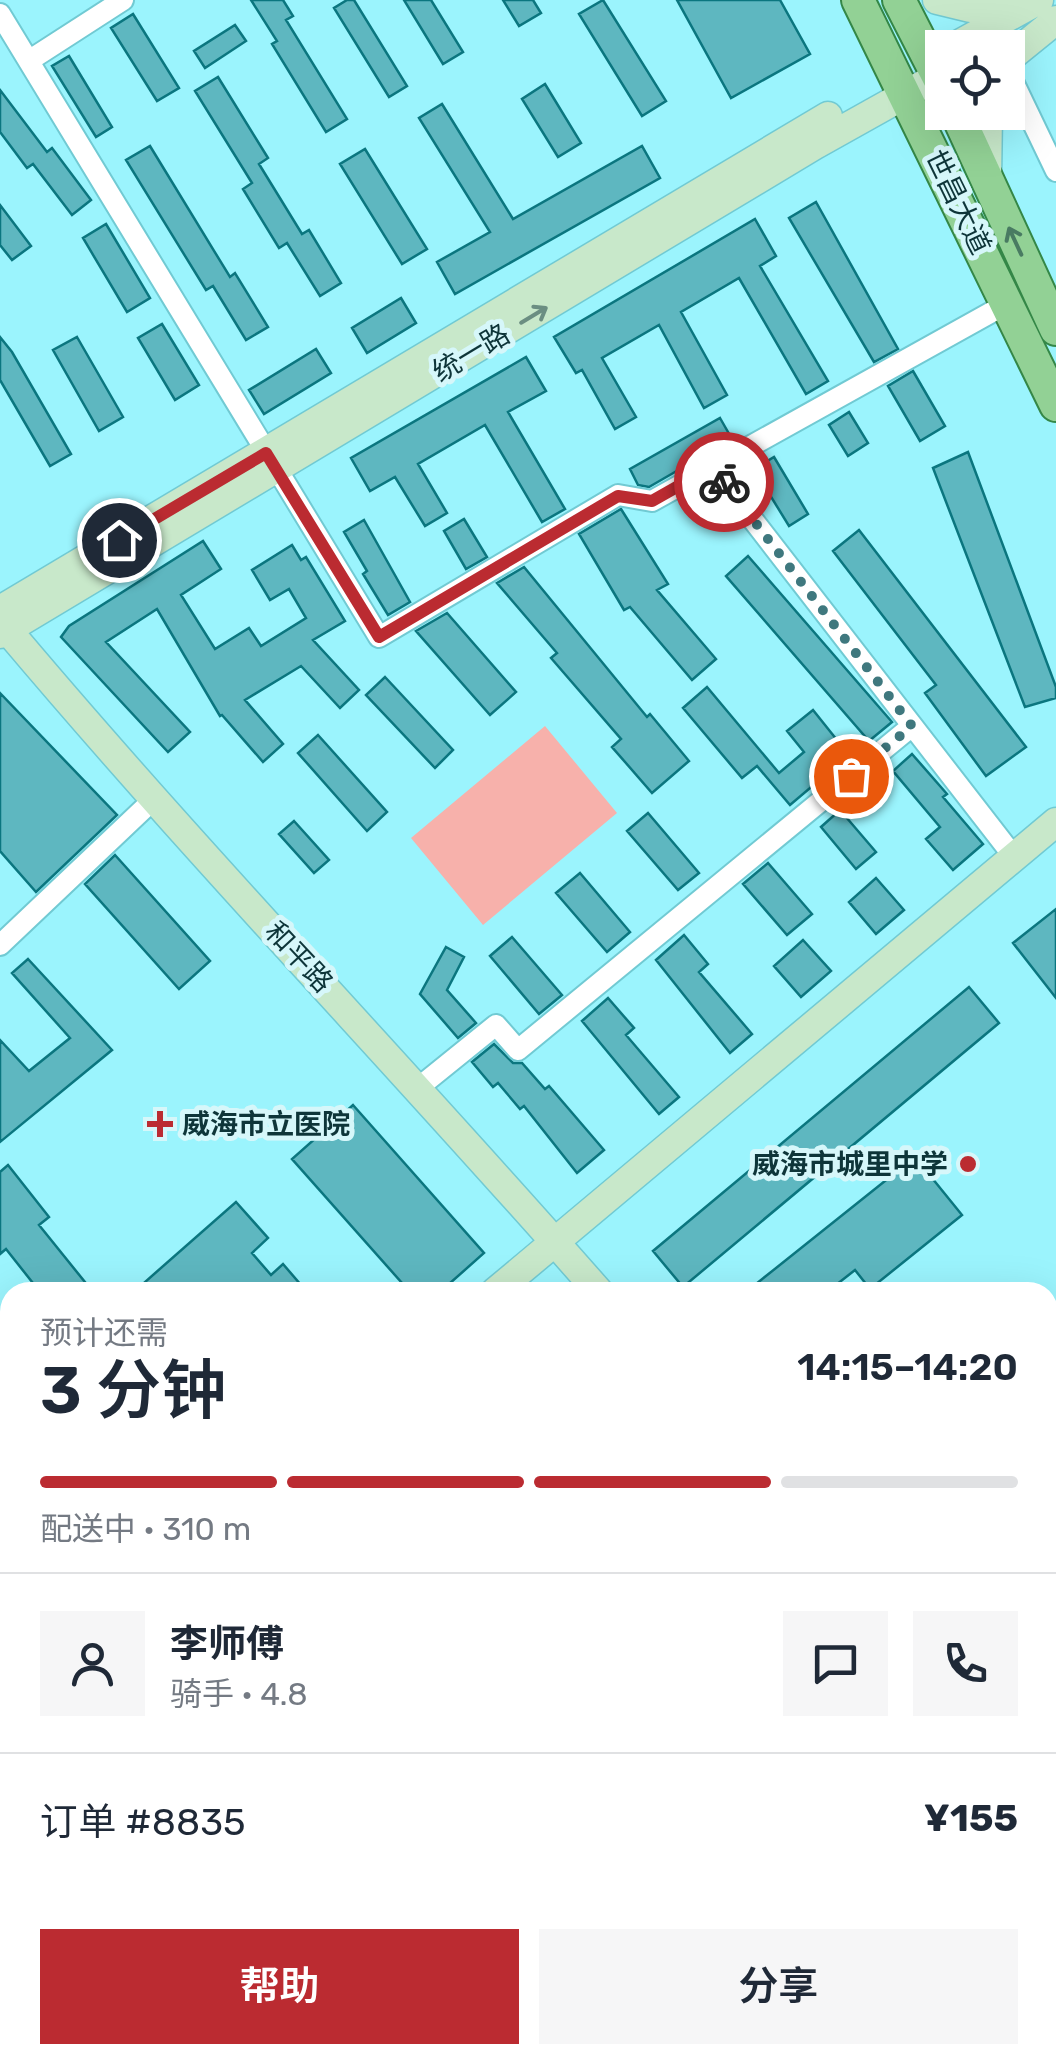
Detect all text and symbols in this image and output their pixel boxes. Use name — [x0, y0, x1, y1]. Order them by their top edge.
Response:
map controls — [925, 30, 1025, 130]
button: locate — [925, 30, 1025, 130]
street label: 世昌大道 — [919, 144, 997, 260]
one-way arrow — [1004, 227, 1023, 257]
one-way arrow — [519, 304, 548, 325]
street label: 统一路 — [426, 317, 516, 389]
courier — [674, 432, 774, 532]
icon: bike — [697, 455, 752, 510]
pin — [77, 498, 162, 583]
icon: home — [92, 513, 147, 568]
pin — [809, 734, 894, 819]
icon: bag — [824, 749, 879, 804]
street label: 和平路 — [258, 915, 340, 999]
place label: 威海市立医院 — [182, 1108, 350, 1141]
marker: 威海市立医院 — [147, 1111, 173, 1137]
place label: 威海市城里中学 — [752, 1148, 948, 1181]
marker: 威海市城里中学 — [957, 1153, 979, 1175]
text: 预计还需 — [40, 1314, 168, 1352]
text: 14:15–14:20 — [797, 1344, 1018, 1390]
text: 3 分钟 — [40, 1352, 226, 1429]
text: 配送中 · 310 m — [40, 1510, 251, 1548]
button: person — [40, 1611, 145, 1716]
button: chat — [783, 1611, 888, 1716]
button: phone — [913, 1611, 1018, 1716]
text: 李师傅 — [170, 1621, 284, 1667]
text: 骑手 · 4.8 — [170, 1675, 308, 1713]
text: ¥155 — [924, 1795, 1018, 1841]
text: 订单 #8835 — [40, 1799, 246, 1845]
button: 帮助 — [40, 1929, 519, 2044]
button: 分享 — [539, 1929, 1018, 2044]

